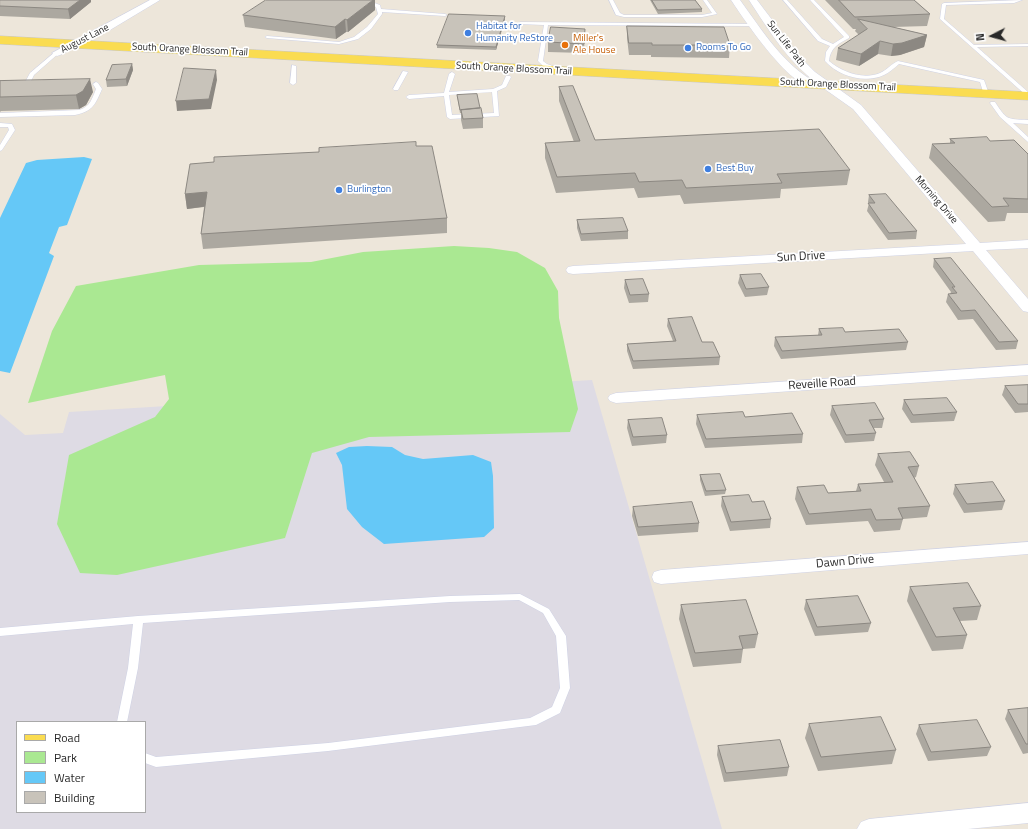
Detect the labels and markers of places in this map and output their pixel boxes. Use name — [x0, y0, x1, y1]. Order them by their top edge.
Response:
place label: Habitat for Humanity ReStore — [476, 21, 553, 44]
marker: Habitat for Humanity ReStore — [463, 28, 473, 38]
place label: Miller's Ale House — [573, 33, 616, 56]
marker: Miller's Ale House — [560, 40, 570, 50]
place label: Rooms To Go — [696, 42, 751, 54]
marker: Rooms To Go — [683, 43, 693, 53]
place label: Best Buy — [716, 163, 754, 175]
marker: Best Buy — [703, 164, 713, 174]
place label: Burlington — [347, 184, 391, 196]
marker: Burlington — [334, 185, 344, 195]

